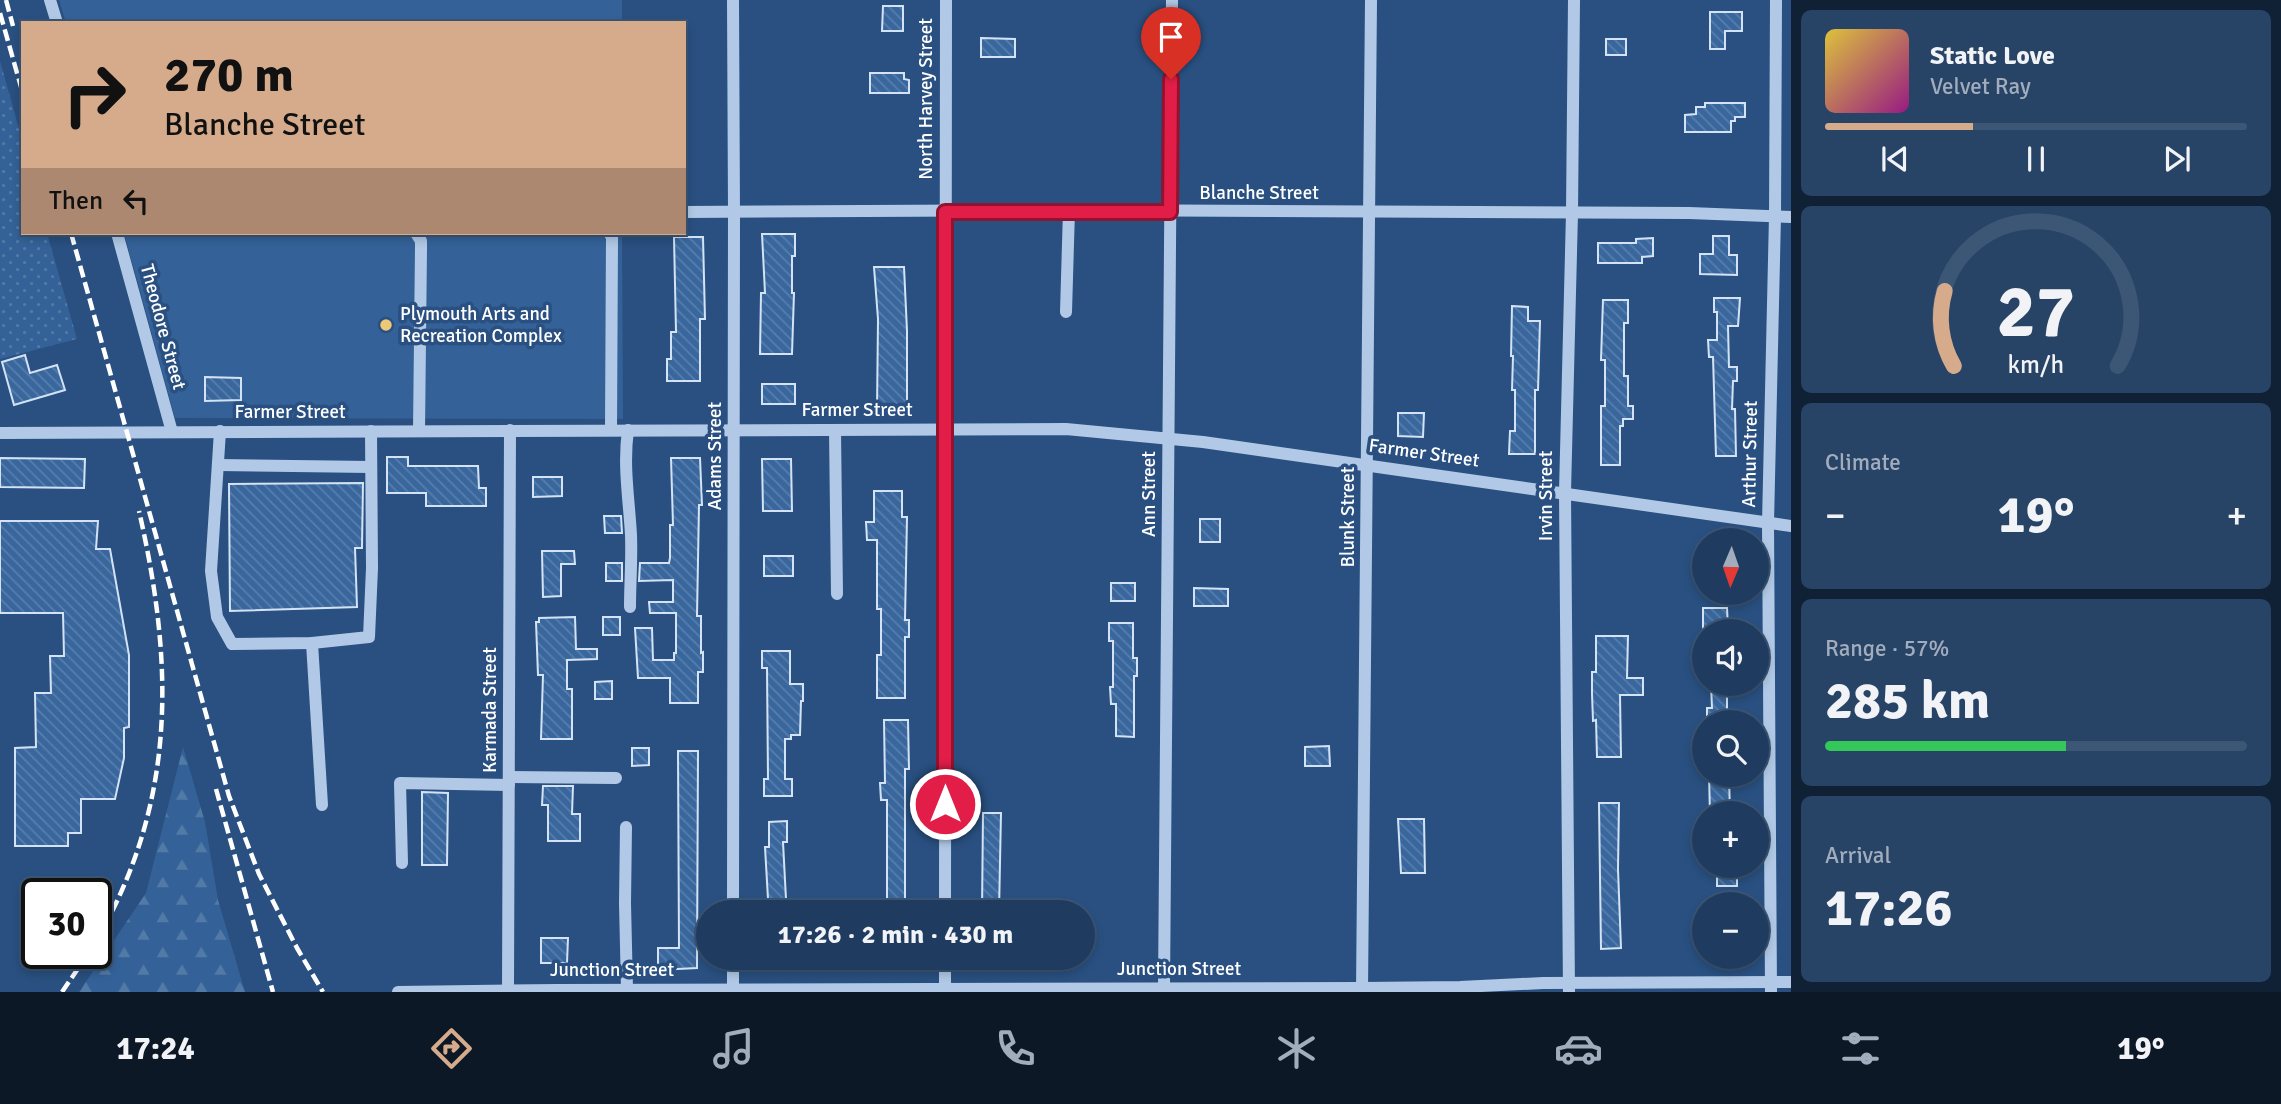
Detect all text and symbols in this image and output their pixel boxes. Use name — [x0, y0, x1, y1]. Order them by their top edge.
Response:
pin — [1141, 7, 1201, 79]
street label: North Harvey Street — [914, 18, 938, 180]
icon: arrive — [1152, 18, 1190, 56]
text: Static Love — [1930, 40, 2055, 72]
text: 270 m — [164, 45, 294, 105]
icon: right — [49, 49, 140, 140]
text: Velvet Ray — [1930, 72, 2031, 101]
text: Blanche Street — [164, 105, 365, 144]
icon: previous — [1876, 140, 1914, 178]
icon: pause — [2017, 140, 2055, 178]
icon: next — [2158, 140, 2196, 178]
street label: Blanche Street — [1199, 181, 1319, 205]
icon: left — [117, 182, 155, 220]
text: Then — [49, 185, 103, 217]
street label: Theodore Street — [135, 262, 191, 393]
text: 27 — [1997, 268, 2075, 357]
place label: Plymouth Arts and Recreation Complex — [400, 302, 562, 348]
marker: Plymouth Arts and Recreation Complex — [378, 317, 394, 333]
text: km/h — [2008, 348, 2064, 379]
street label: Farmer Street — [801, 398, 913, 422]
street label: Farmer Street — [234, 400, 346, 424]
street label: Arthur Street — [1737, 400, 1763, 508]
street label: Adams Street — [703, 401, 727, 510]
street label: Farmer Street — [1367, 433, 1481, 473]
text: Climate — [1825, 448, 1901, 477]
street label: Irvin Street — [1534, 450, 1558, 541]
street label: Ann Street — [1137, 451, 1161, 537]
street label: Blunk Street — [1336, 466, 1360, 567]
text: 19° — [1998, 483, 2074, 547]
text: − — [1825, 492, 1846, 539]
text: + — [2226, 492, 2247, 539]
north arrow — [1692, 528, 1769, 606]
map controls — [1692, 528, 1769, 969]
button: sound — [1692, 619, 1769, 696]
text: Range · 57% — [1825, 634, 1949, 663]
street label: Karmada Street — [478, 647, 502, 773]
text: 285 km — [1825, 669, 1990, 733]
button: search — [1692, 710, 1769, 787]
position arrow — [908, 767, 982, 841]
button: + — [1692, 801, 1769, 878]
text: Arrival — [1825, 841, 1891, 870]
text: 17:26 — [1825, 876, 1953, 940]
speed limit sign: 30 — [21, 878, 112, 969]
button: − — [1692, 892, 1769, 969]
text: 17:26 · 2 min · 430 m — [778, 919, 1013, 951]
street label: Junction Street — [1117, 957, 1241, 981]
street label: Junction Street — [550, 958, 674, 982]
icon: directions — [427, 1024, 476, 1073]
icon: music — [709, 1024, 758, 1073]
icon: phone — [991, 1024, 1040, 1073]
icon: climate — [1272, 1024, 1321, 1073]
icon: car — [1554, 1024, 1603, 1073]
icon: filters — [1836, 1024, 1885, 1073]
text: 17:24 — [116, 1029, 195, 1068]
text: 19° — [2117, 1029, 2165, 1068]

